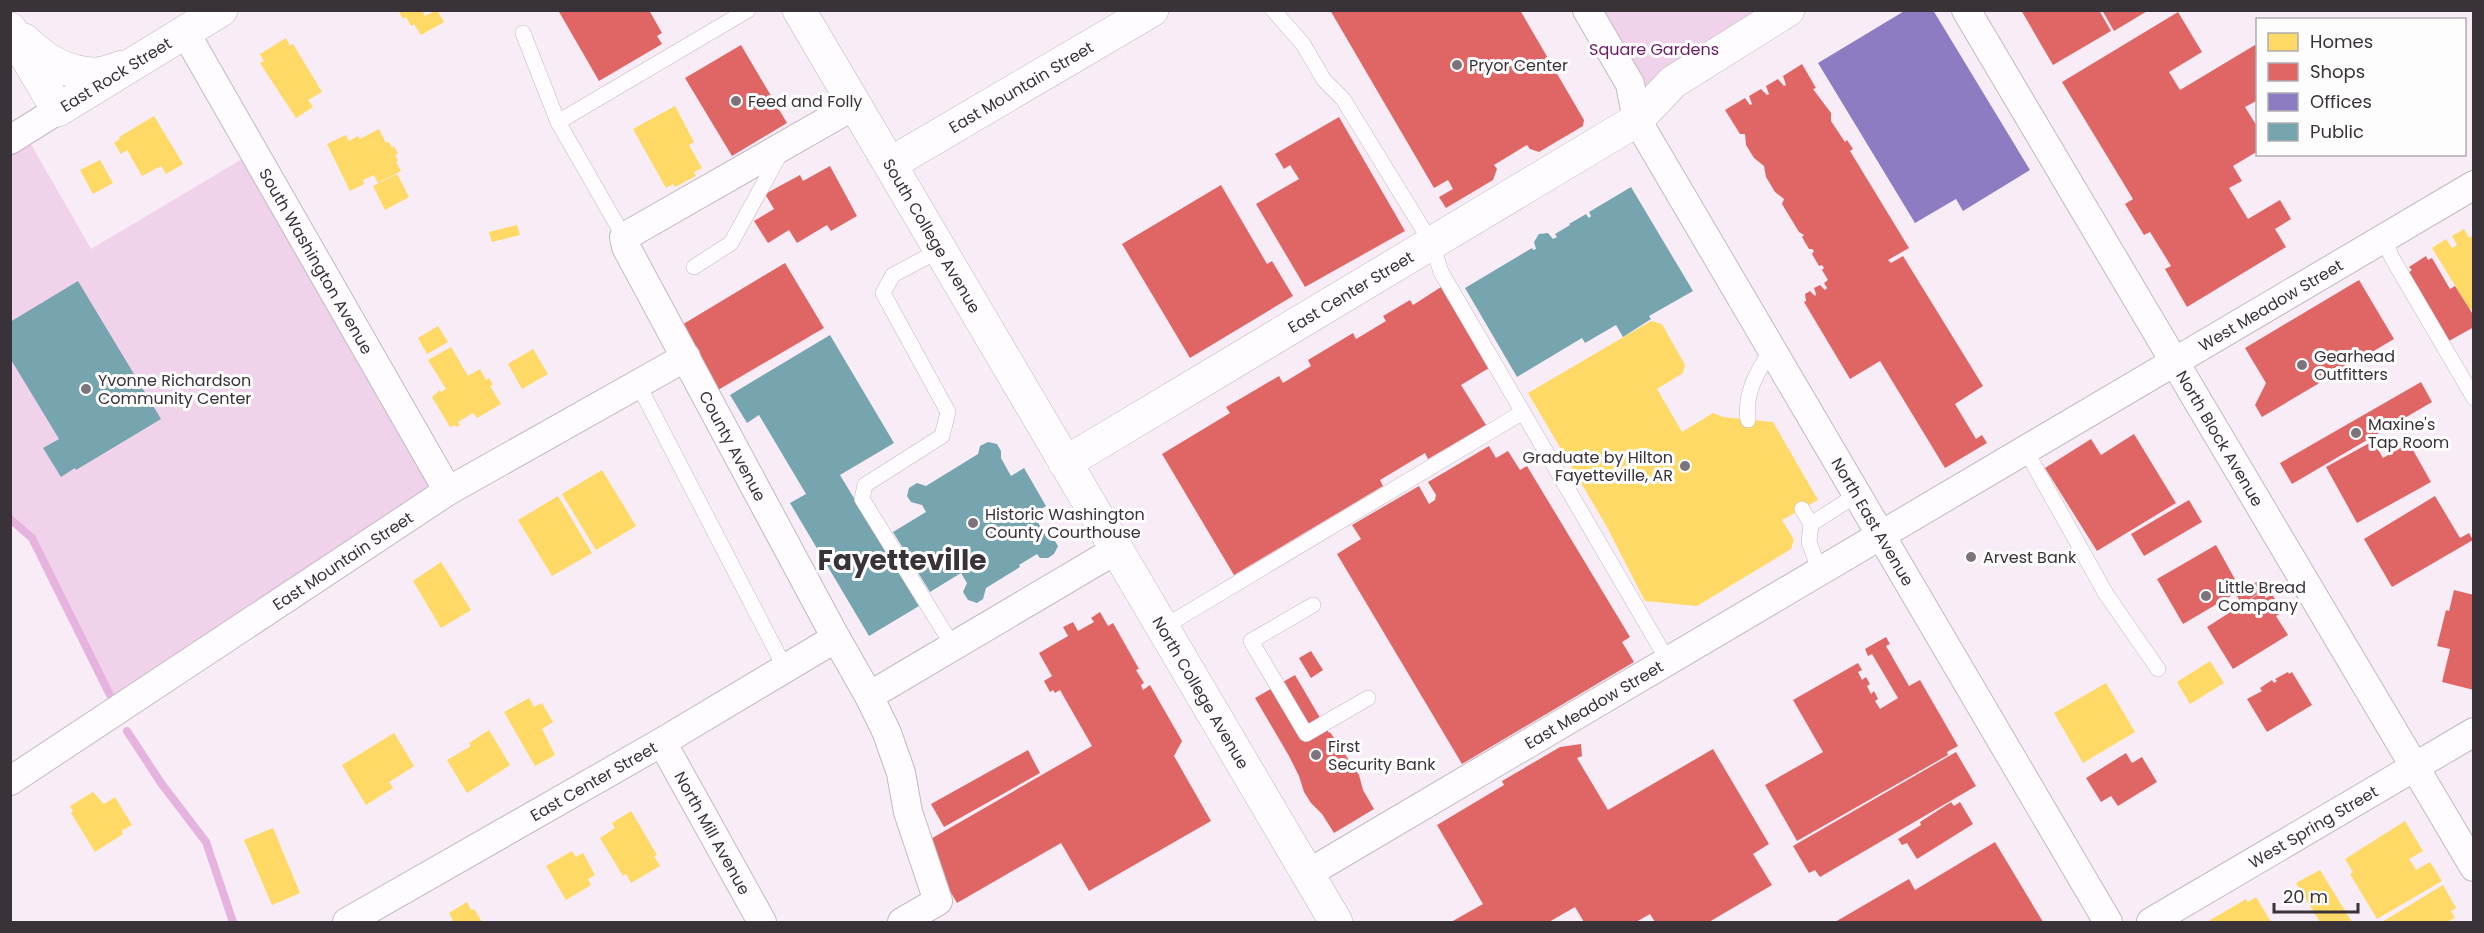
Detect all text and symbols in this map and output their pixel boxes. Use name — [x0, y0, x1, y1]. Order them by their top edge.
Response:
legend — [2256, 18, 2466, 156]
text: Homes — [2310, 29, 2373, 54]
street label: East Rock Street — [56, 32, 176, 117]
street label: East Mountain Street — [944, 35, 1098, 138]
park label: Square Gardens — [1589, 38, 1719, 61]
place label: Pryor Center — [1469, 54, 1568, 77]
marker: Pryor Center — [1450, 58, 1464, 72]
text: Shops — [2310, 59, 2365, 84]
text: Offices — [2310, 89, 2372, 114]
place label: Feed and Folly — [748, 90, 862, 113]
marker: Feed and Folly — [729, 94, 743, 108]
text: Public — [2310, 119, 2364, 144]
street label: South College Avenue — [877, 154, 986, 317]
street label: South Washington Avenue — [254, 164, 379, 358]
street label: East Center Street — [1283, 245, 1418, 338]
street label: West Meadow Street — [2194, 253, 2347, 357]
place label: Gearhead Outfitters — [2314, 345, 2395, 386]
marker: Gearhead Outfitters — [2295, 358, 2309, 372]
street label: North Block Avenue — [2171, 366, 2269, 511]
place label: Yvonne Richardson Community Center — [98, 369, 251, 410]
marker: Yvonne Richardson Community Center — [79, 382, 93, 396]
street label: County Avenue — [694, 387, 772, 505]
place label: Maxine's Tap Room — [2368, 413, 2449, 454]
marker: Maxine's Tap Room — [2349, 426, 2363, 440]
place label: Graduate by Hilton Fayetteville, AR — [1523, 446, 1673, 487]
street label: North East Avenue — [1826, 453, 1920, 590]
marker: Graduate by Hilton Fayetteville, AR — [1678, 459, 1692, 473]
place label: Historic Washington County Courthouse — [985, 503, 1145, 544]
street label: East Mountain Street — [268, 506, 418, 616]
marker: Historic Washington County Courthouse — [966, 516, 980, 530]
district label: Fayetteville — [818, 541, 986, 580]
place label: Arvest Bank — [1983, 546, 2077, 569]
marker: Arvest Bank — [1964, 550, 1978, 564]
place label: Little Bread Company — [2218, 576, 2306, 617]
marker: Little Bread Company — [2199, 589, 2213, 603]
street label: North College Avenue — [1147, 612, 1255, 773]
street label: East Meadow Street — [1520, 655, 1668, 755]
place label: First Security Bank — [1328, 735, 1436, 776]
street label: East Center Street — [526, 736, 661, 827]
marker: First Security Bank — [1309, 748, 1323, 762]
street label: North Mill Avenue — [669, 767, 756, 899]
street label: West Spring Street — [2244, 780, 2382, 874]
scale bar — [2274, 876, 2358, 914]
text: 20 m — [2283, 884, 2328, 909]

